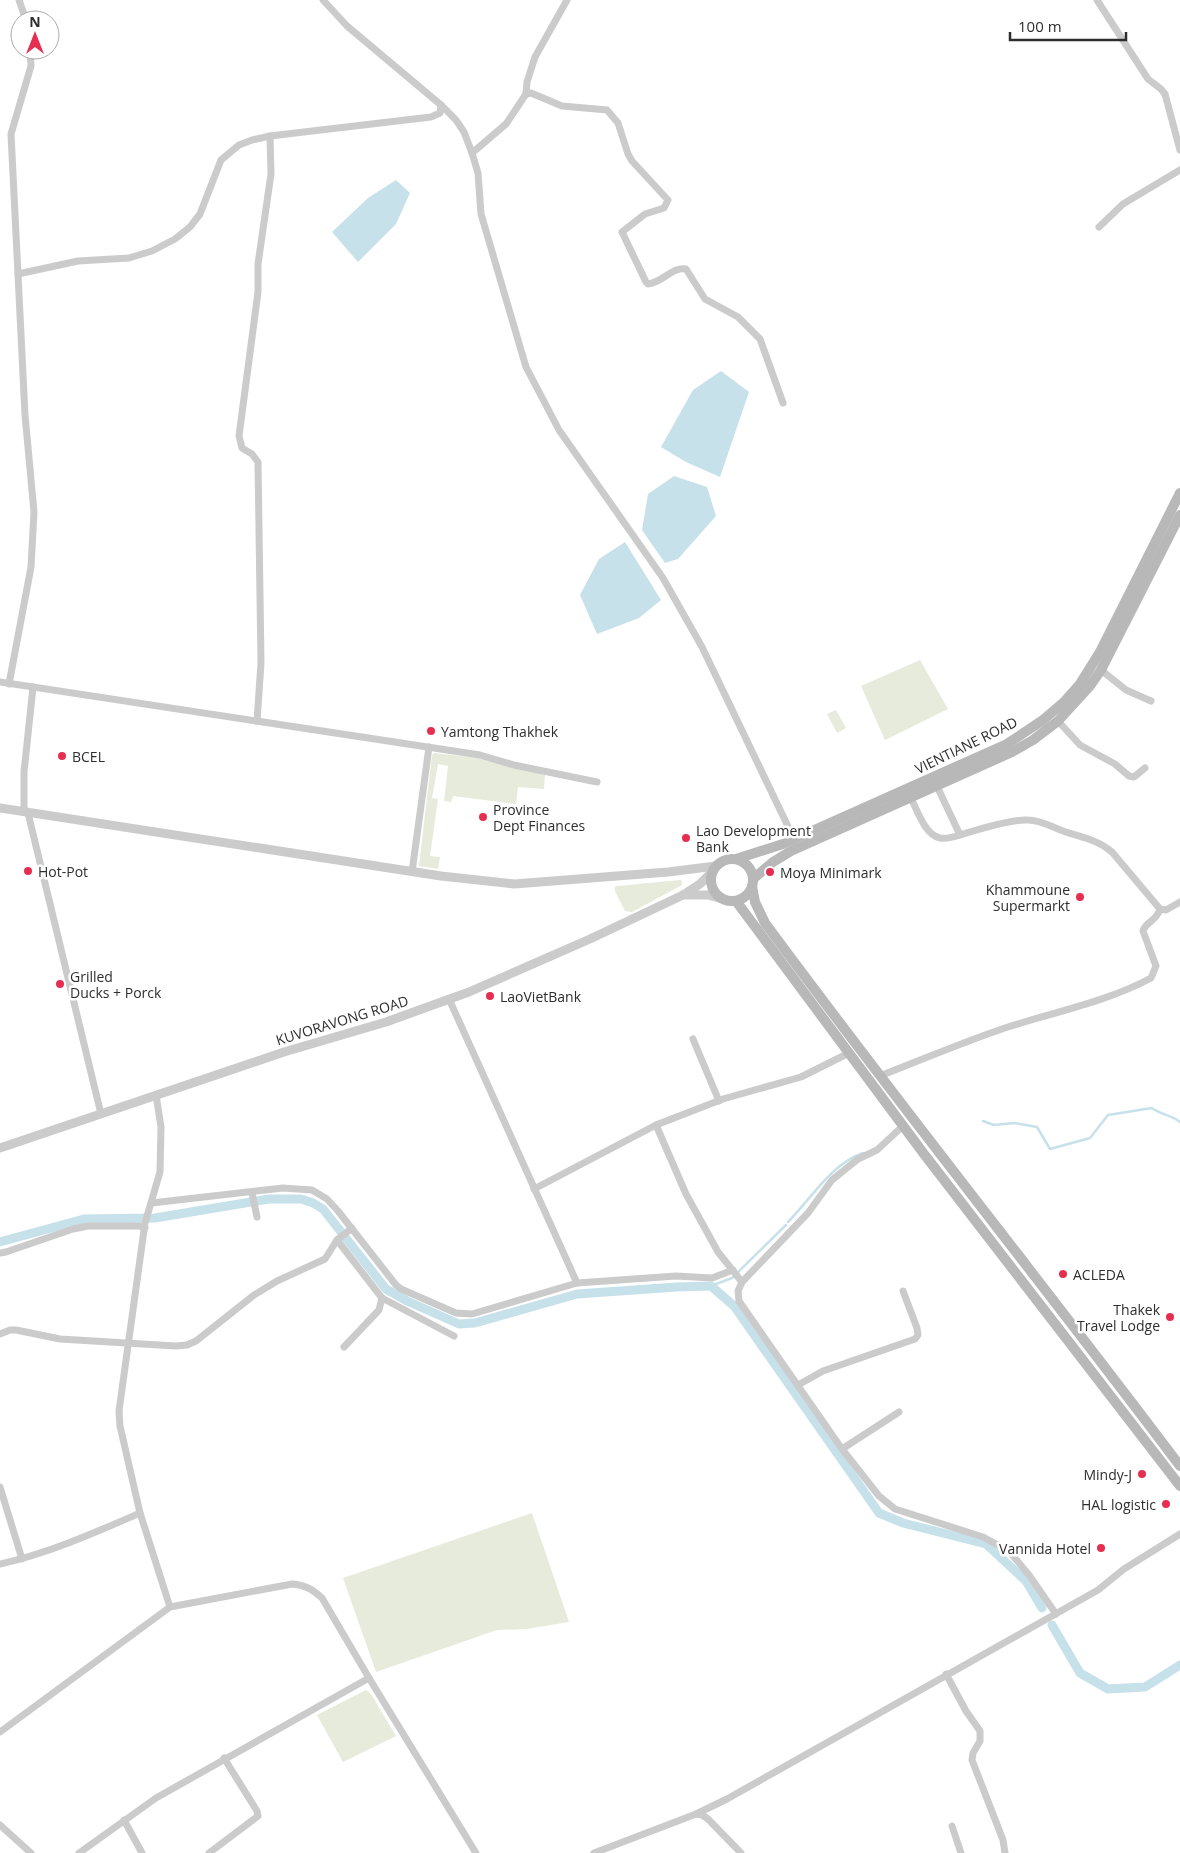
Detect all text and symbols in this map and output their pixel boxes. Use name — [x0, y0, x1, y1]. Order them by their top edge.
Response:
north arrow — [10, 10, 60, 60]
scale bar — [1010, 10, 1126, 42]
text: N — [29, 12, 41, 31]
text: 100 m — [1018, 16, 1062, 36]
street label: VIENTIANE ROAD — [912, 712, 1020, 778]
place label: Yamtong Thakhek — [441, 722, 559, 741]
marker: Yamtong Thakhek — [425, 725, 437, 737]
place label: BCEL — [72, 747, 105, 766]
marker: BCEL — [56, 750, 68, 762]
place label: Province Dept Finances — [493, 800, 585, 835]
marker: Province Dept Finances — [477, 811, 489, 823]
place label: Lao Development Bank — [696, 821, 811, 856]
marker: Lao Development Bank — [680, 832, 692, 844]
place label: Hot-Pot — [38, 862, 88, 881]
place label: Moya Minimark — [780, 863, 882, 882]
marker: Hot-Pot — [22, 865, 34, 877]
marker: Moya Minimark — [764, 866, 776, 878]
place label: Khammoune Supermarkt — [986, 880, 1070, 915]
marker: Khammoune Supermarkt — [1074, 891, 1086, 903]
place label: Grilled Ducks + Porck — [70, 967, 162, 1002]
marker: Grilled Ducks + Porck — [54, 978, 66, 990]
place label: LaoVietBank — [500, 987, 582, 1006]
marker: LaoVietBank — [484, 990, 496, 1002]
street label: KUVORAVONG ROAD — [273, 991, 411, 1049]
place label: ACLEDA — [1073, 1265, 1125, 1284]
marker: ACLEDA — [1057, 1268, 1069, 1280]
place label: Thakek Travel Lodge — [1077, 1300, 1161, 1335]
marker: Thakek Travel Lodge — [1164, 1311, 1176, 1323]
place label: Mindy-J — [1083, 1465, 1132, 1484]
marker: Mindy-J — [1136, 1468, 1148, 1480]
place label: HAL logistic — [1081, 1495, 1156, 1514]
marker: HAL logistic — [1160, 1498, 1172, 1510]
place label: Vannida Hotel — [999, 1539, 1091, 1558]
marker: Vannida Hotel — [1095, 1542, 1107, 1554]

